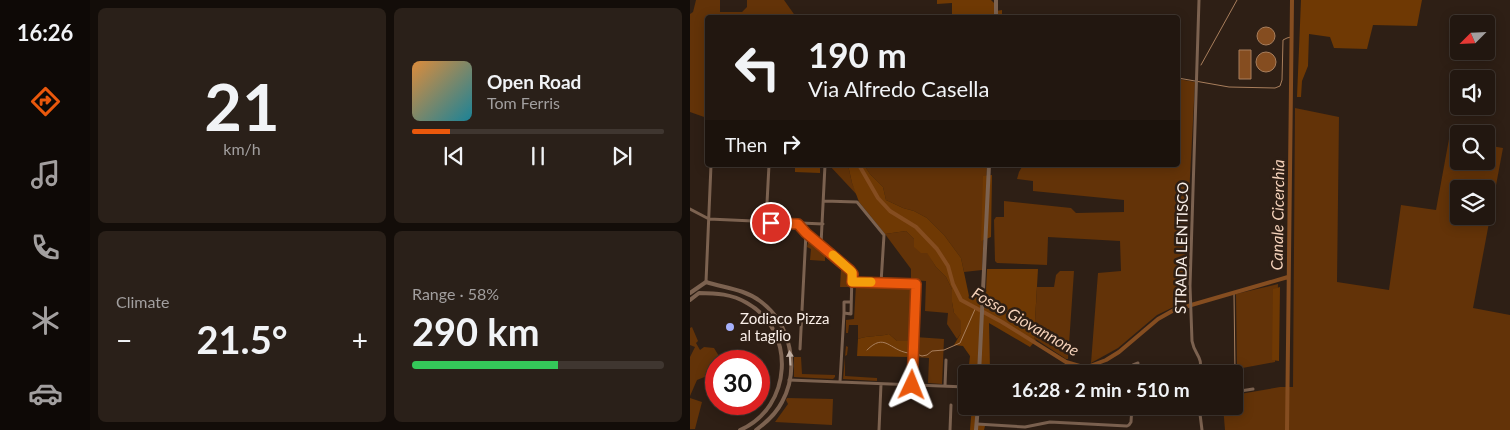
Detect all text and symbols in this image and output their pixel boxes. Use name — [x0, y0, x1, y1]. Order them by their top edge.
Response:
north arrow — [1450, 15, 1495, 60]
map controls — [1450, 15, 1495, 225]
text: 16:26 — [17, 19, 73, 46]
text: 190 m — [808, 33, 907, 75]
icon: left — [725, 35, 790, 100]
text: 21 — [204, 67, 280, 145]
text: Open Road — [487, 70, 581, 93]
button: sound — [1450, 70, 1495, 115]
text: Via Alfredo Casella — [808, 75, 989, 102]
icon: directions — [28, 84, 63, 119]
text: Tom Ferris — [487, 93, 560, 112]
button: search — [1450, 125, 1495, 170]
icon: right — [777, 130, 805, 158]
text: Then — [725, 133, 767, 156]
text: km/h — [223, 139, 261, 158]
icon: previous — [440, 142, 468, 170]
icon: pause — [524, 142, 552, 170]
icon: next — [608, 142, 636, 170]
icon: music — [28, 157, 63, 192]
water label: Canale Cicerchia — [1267, 159, 1287, 271]
button: layers — [1450, 180, 1495, 225]
street label: STRADA LENTISCO — [1171, 182, 1191, 314]
pin — [750, 202, 792, 244]
icon: arrive — [757, 209, 785, 237]
icon: phone — [28, 230, 63, 265]
water label: Fosso Giovannone — [969, 283, 1083, 360]
text: Range · 58% — [412, 284, 499, 303]
text: Climate — [116, 292, 169, 311]
icon: climate — [28, 303, 63, 338]
text: 290 km — [412, 308, 540, 354]
place label: Zodiaco Pizza al taglio — [740, 309, 830, 344]
text: 21.5° — [197, 316, 287, 362]
marker: Zodiaco Pizza al taglio — [724, 321, 736, 333]
text: − — [116, 323, 132, 357]
text: + — [352, 323, 368, 357]
speed limit sign: 30 — [705, 350, 770, 415]
one-way arrow — [786, 350, 794, 366]
position arrow — [885, 358, 937, 410]
icon: car — [28, 376, 63, 411]
text: 16:28 · 2 min · 510 m — [1011, 378, 1190, 401]

